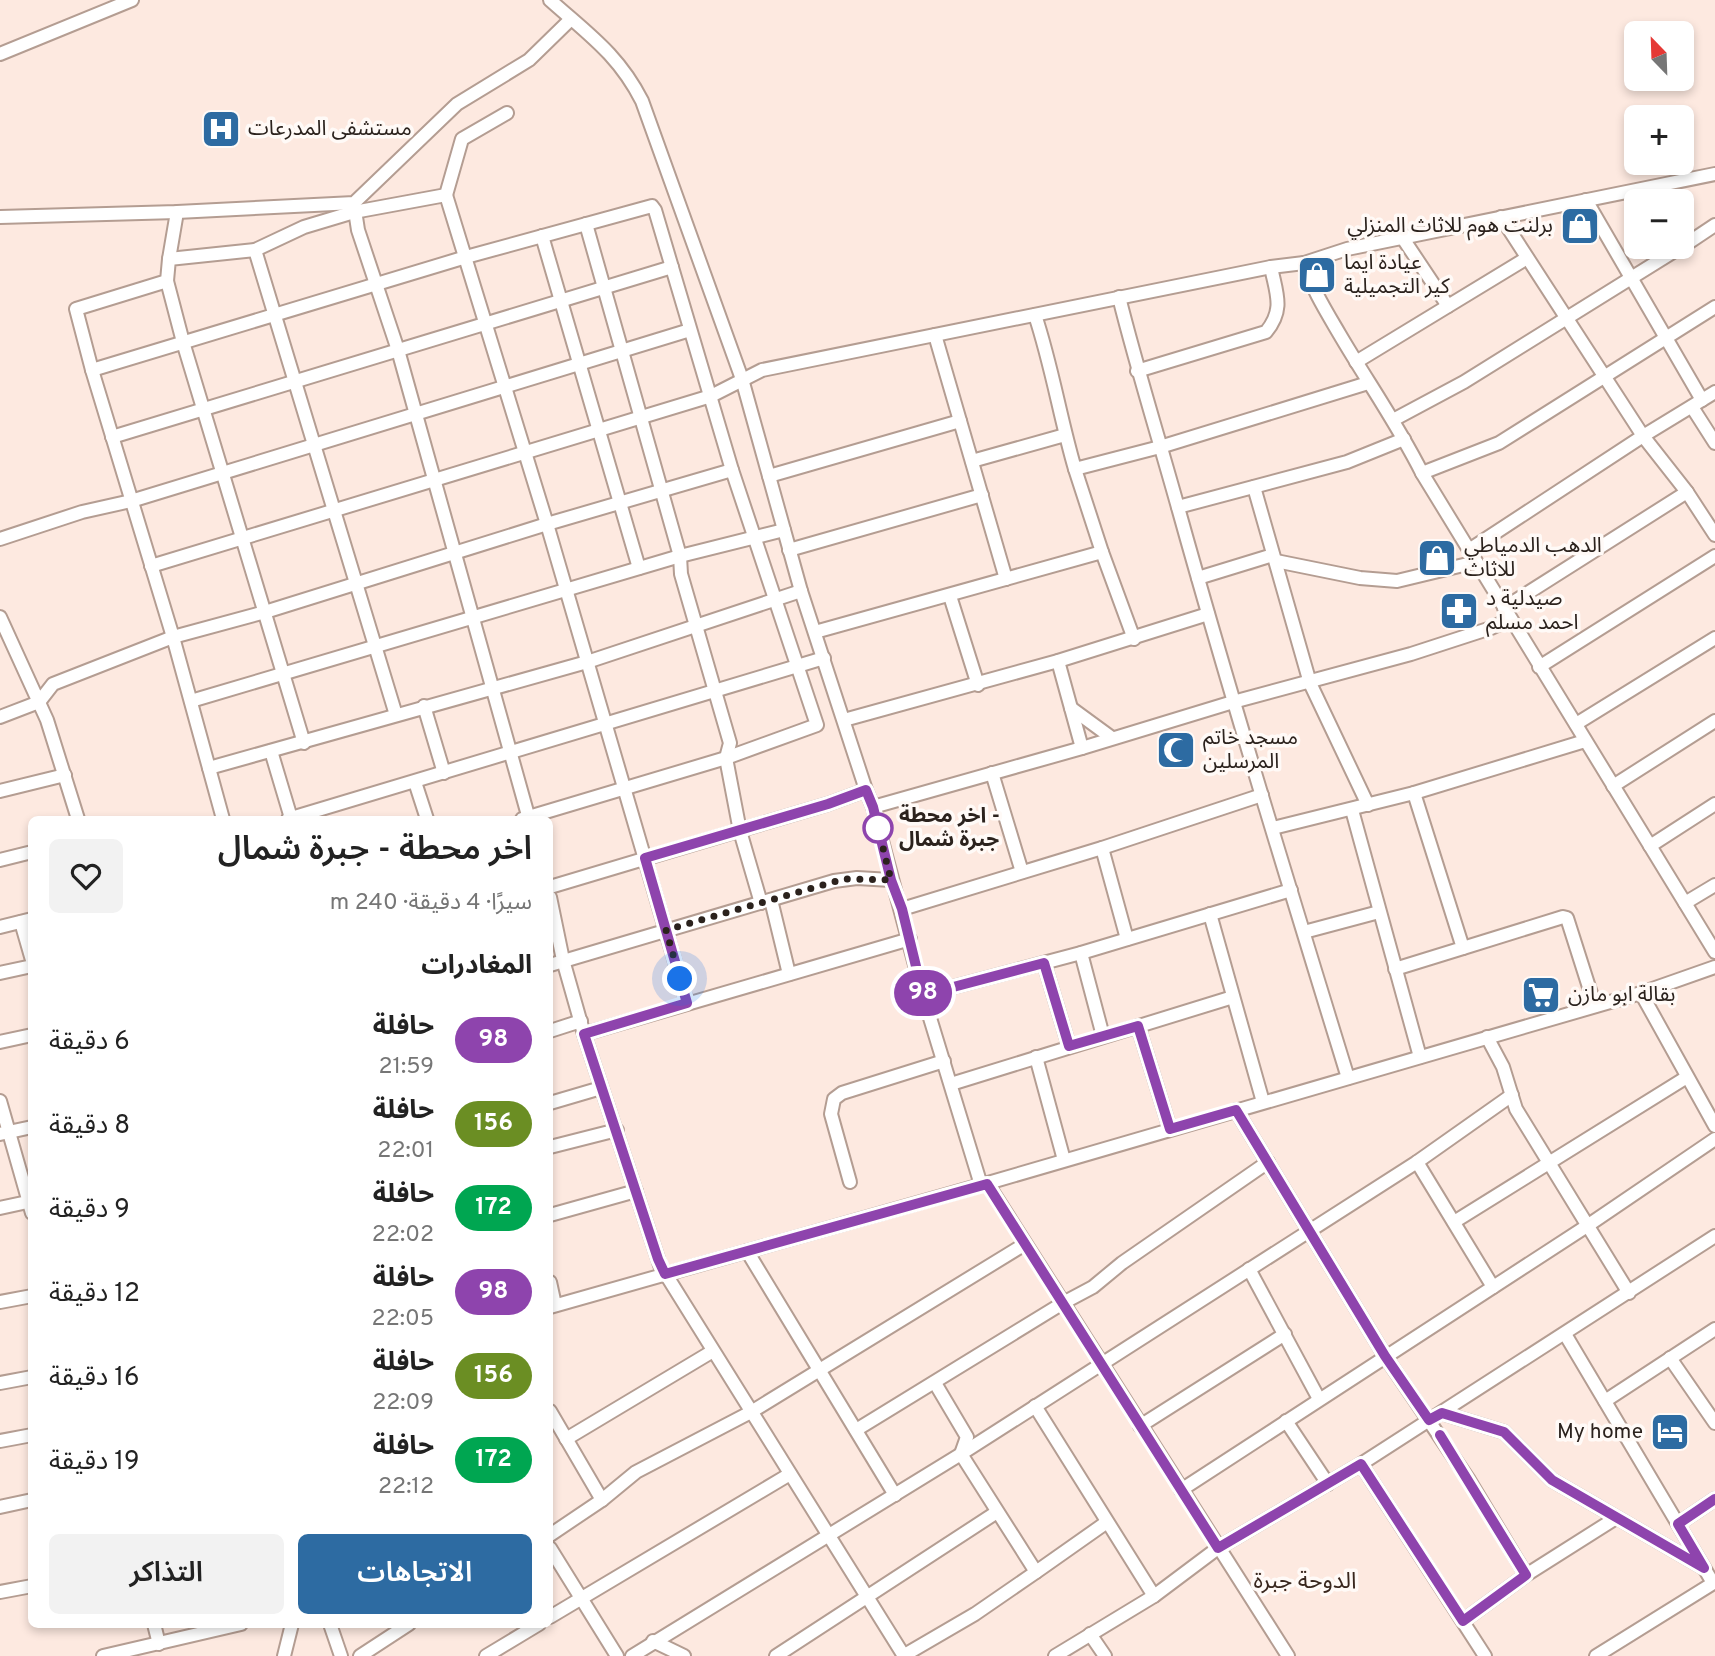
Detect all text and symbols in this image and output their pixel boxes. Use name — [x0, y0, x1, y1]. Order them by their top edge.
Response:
north arrow — [1624, 21, 1694, 91]
map controls — [1624, 21, 1694, 259]
button: + — [1624, 105, 1694, 175]
hospital icon: مستشفى المدرعات — [200, 108, 242, 150]
place label: مستشفى المدرعات — [248, 116, 412, 143]
button: − — [1624, 189, 1694, 259]
shop icon: برلنت هوم للاثاث المنزلي — [1559, 205, 1601, 247]
place label: برلنت هوم للاثاث المنزلي — [1347, 213, 1553, 241]
place label: عيادة ايما كير التجميلية — [1344, 250, 1450, 301]
shop icon: عيادة ايما كير التجميلية — [1296, 254, 1338, 296]
place label: الدهب الدمياطي للاثاث — [1464, 533, 1602, 584]
shop icon: الدهب الدمياطي للاثاث — [1416, 537, 1458, 579]
place label: صيدلية د احمد مسلم — [1486, 586, 1579, 637]
pharmacy icon: صيدلية د احمد مسلم — [1438, 590, 1480, 632]
place label: مسجد خاتم المرسلين — [1203, 725, 1298, 776]
mosque icon: مسجد خاتم المرسلين — [1155, 729, 1197, 771]
place label: اخر محطة - جبرة شمال — [899, 803, 1000, 854]
marker: اخر محطة - جبرة شمال — [863, 813, 893, 843]
text: اخر محطة - جبرة شمال — [218, 830, 532, 872]
button: heart — [49, 839, 123, 913]
text: سيرًا · 4 دقيقة · 240 m — [330, 889, 532, 918]
text: المغادرات — [421, 950, 532, 983]
your location — [662, 961, 697, 996]
line badge: 98 — [892, 970, 954, 1016]
supermarket icon: بقالة ابو مازن — [1520, 974, 1562, 1016]
text: 98 — [908, 978, 938, 1008]
place label: بقالة ابو مازن — [1568, 982, 1675, 1009]
text: حافلة — [373, 1011, 434, 1044]
text: 98 — [479, 1025, 508, 1055]
text: 6 دقيقة — [49, 1026, 130, 1059]
text: 21:59 — [378, 1053, 434, 1082]
text: حافلة — [373, 1095, 434, 1128]
text: 156 — [474, 1109, 513, 1139]
text: 8 دقيقة — [49, 1110, 130, 1143]
text: 22:01 — [377, 1137, 434, 1166]
text: حافلة — [373, 1179, 434, 1212]
text: 172 — [475, 1193, 512, 1223]
text: 9 دقيقة — [49, 1194, 130, 1227]
text: 22:02 — [372, 1221, 434, 1250]
text: حافلة — [373, 1263, 434, 1296]
text: 98 — [479, 1277, 508, 1307]
text: 12 دقيقة — [49, 1278, 140, 1311]
text: 22:05 — [372, 1305, 434, 1334]
text: حافلة — [373, 1347, 434, 1380]
text: 156 — [474, 1361, 513, 1391]
text: 16 دقيقة — [49, 1362, 140, 1395]
text: 22:09 — [372, 1389, 434, 1418]
hotel icon: My home — [1649, 1411, 1691, 1453]
place label: My home — [1557, 1419, 1643, 1446]
text: حافلة — [373, 1431, 434, 1464]
text: 172 — [475, 1445, 512, 1475]
text: 19 دقيقة — [49, 1446, 140, 1479]
text: 22:12 — [378, 1473, 434, 1502]
button: التذاكر — [49, 1534, 284, 1614]
button: الاتجاهات — [298, 1534, 532, 1614]
district label: الدوحة جبرة — [1253, 1568, 1357, 1597]

